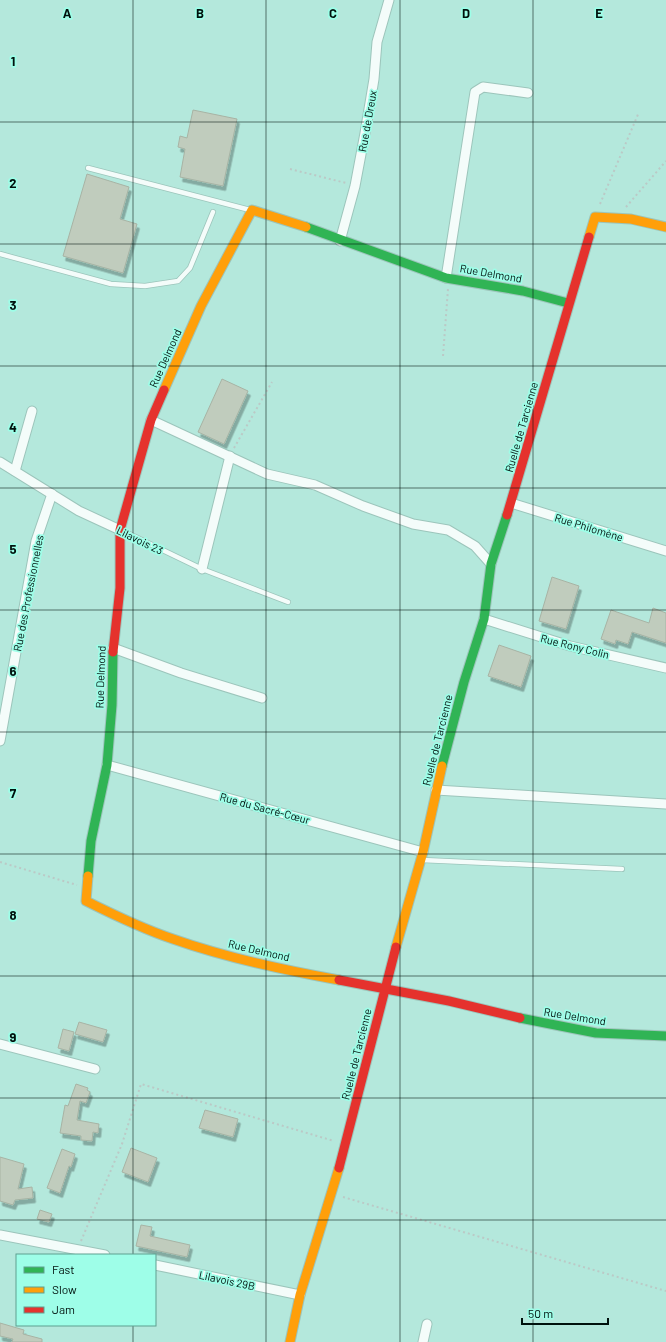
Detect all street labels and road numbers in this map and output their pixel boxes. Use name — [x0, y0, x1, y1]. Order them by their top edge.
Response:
street label: Rue de Dreux — [355, 89, 379, 153]
street label: Rue Delmond — [459, 261, 523, 285]
street label: Rue Delmond — [146, 327, 184, 389]
street label: Ruelle de Tarcienne — [502, 380, 540, 474]
street label: Rue Philomène — [553, 510, 625, 544]
street label: Lilavois 23 — [115, 523, 165, 557]
street label: Rue des Professionnelles — [10, 534, 46, 652]
street label: Rue Rony Colin — [539, 631, 611, 661]
street label: Rue Delmond — [92, 645, 108, 709]
street label: Ruelle de Tarcienne — [419, 693, 455, 787]
street label: Rue du Sacré-Cœur — [219, 790, 311, 826]
street label: Rue Delmond — [227, 937, 291, 963]
street label: Rue Delmond — [543, 1005, 607, 1027]
street label: Ruelle de Tarcienne — [338, 1007, 374, 1101]
street label: Lilavois 29B — [198, 1268, 256, 1292]

